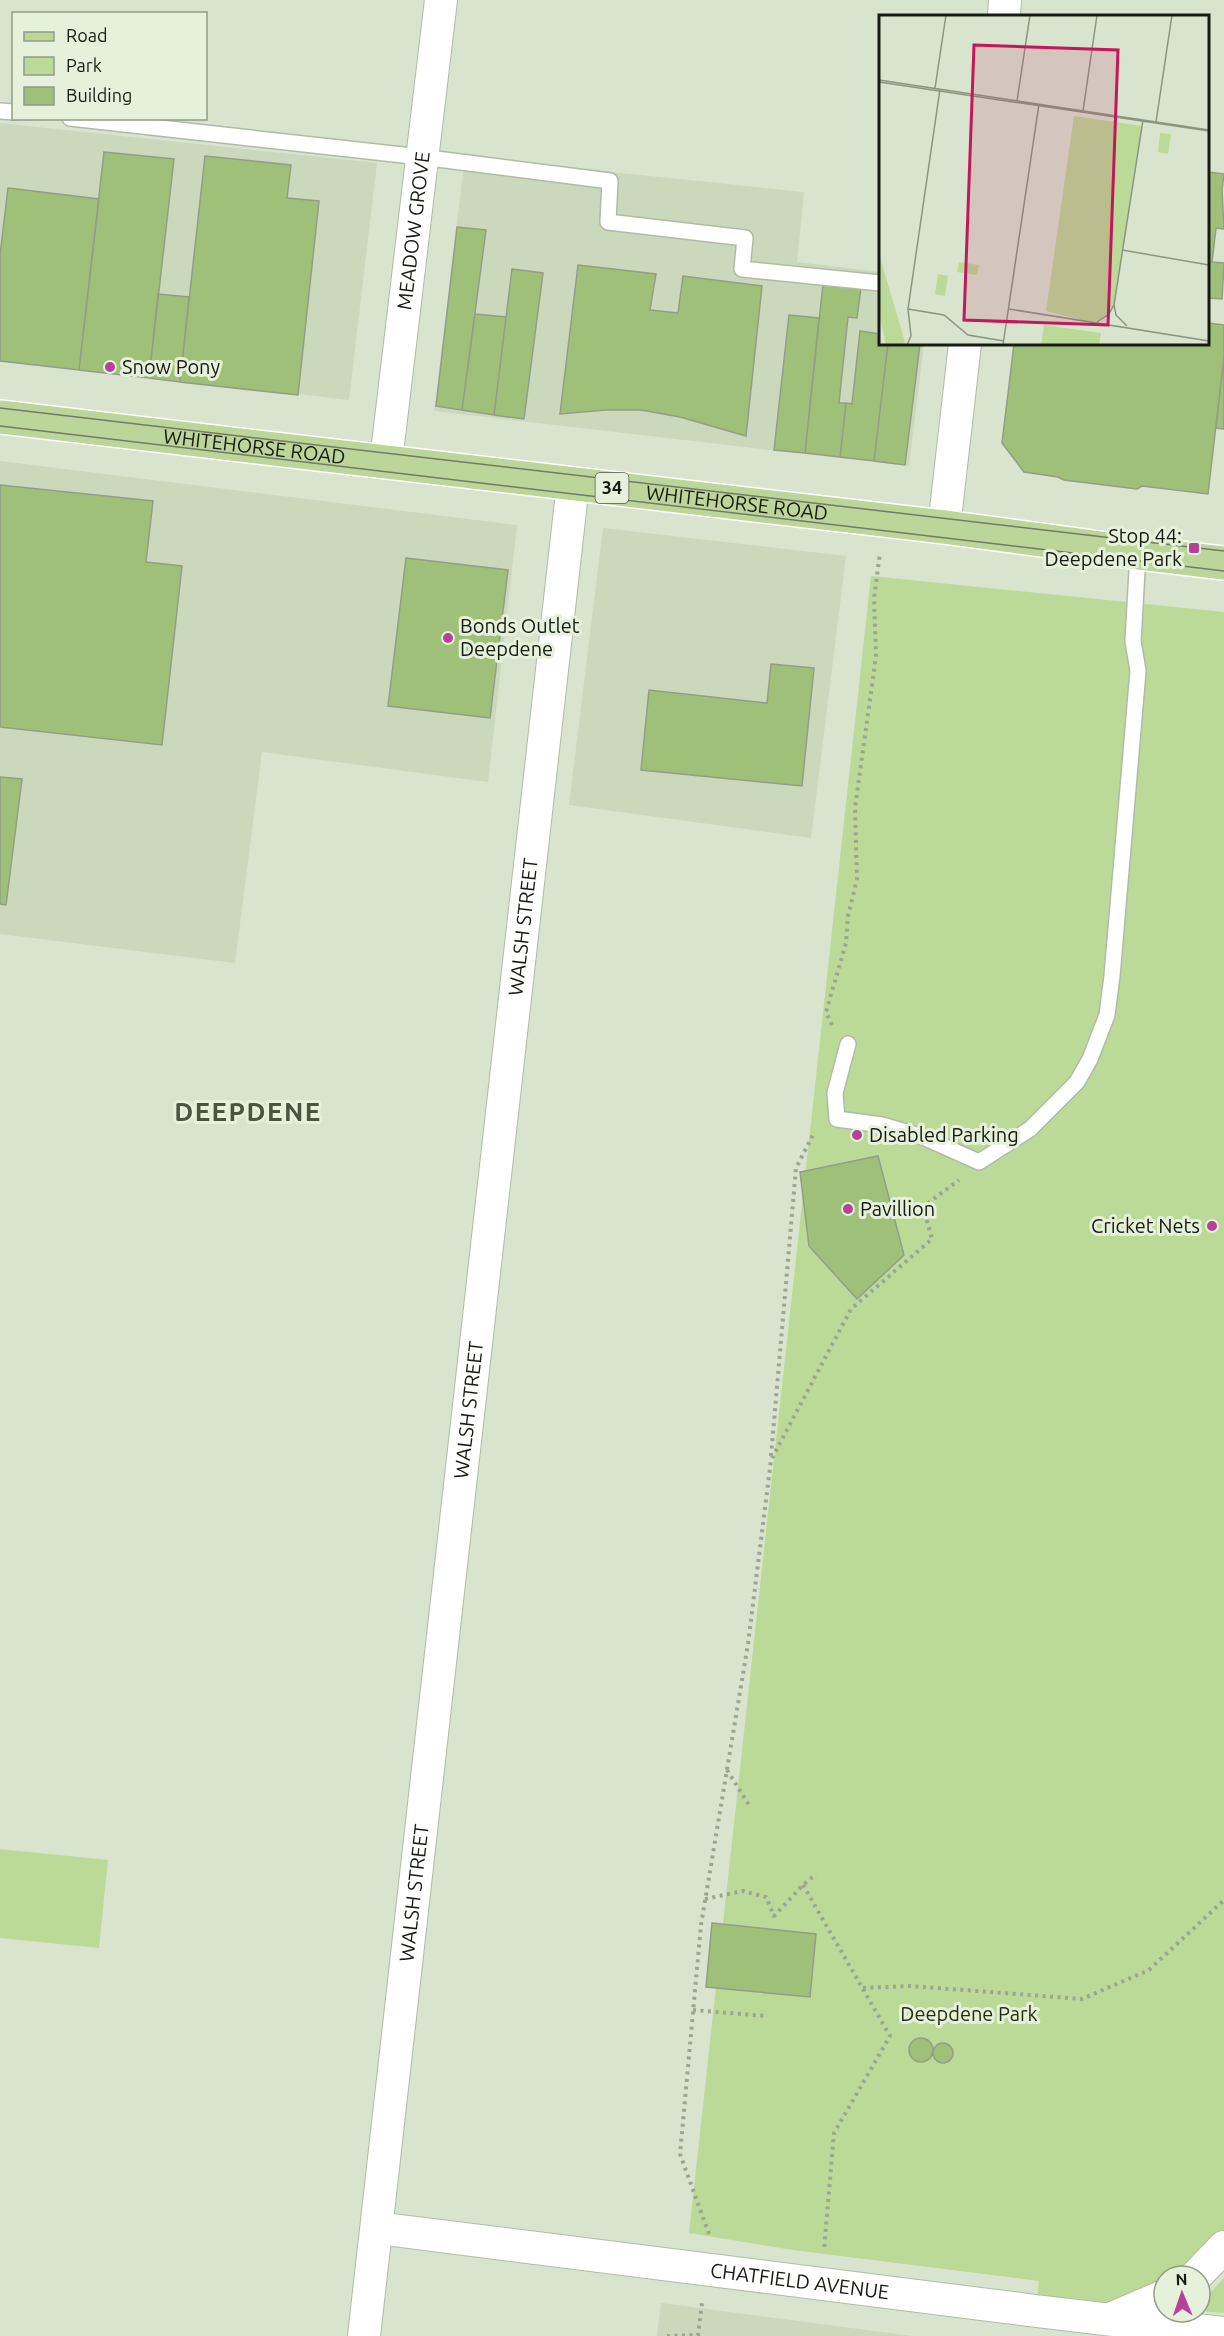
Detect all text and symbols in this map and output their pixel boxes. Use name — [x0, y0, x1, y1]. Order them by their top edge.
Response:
legend — [12, 12, 207, 120]
inset map — [879, 15, 1209, 345]
text: Road — [66, 25, 108, 45]
text: Park — [66, 55, 102, 75]
text: Building — [66, 85, 132, 105]
street label: MEADOW GROVE — [392, 150, 434, 311]
place label: Snow Pony — [122, 355, 220, 378]
marker: Snow Pony — [103, 360, 117, 374]
street label: WHITEHORSE ROAD — [162, 424, 347, 468]
road number: 34 — [596, 473, 628, 503]
street label: WHITEHORSE ROAD — [645, 480, 829, 524]
place label: Stop 44: Deepdene Park — [1045, 524, 1182, 570]
marker: Stop 44: Deepdene Park — [1187, 541, 1201, 555]
place label: Bonds Outlet Deepdene — [460, 614, 580, 660]
marker: Bonds Outlet Deepdene — [441, 631, 455, 645]
street label: WALSH STREET — [503, 857, 542, 997]
district label: DEEPDENE — [174, 1097, 322, 1126]
place label: Disabled Parking — [869, 1123, 1019, 1146]
marker: Disabled Parking — [850, 1128, 864, 1142]
place label: Pavillion — [860, 1197, 935, 1220]
marker: Pavillion — [841, 1202, 855, 1216]
place label: Cricket Nets — [1091, 1214, 1200, 1237]
marker: Cricket Nets — [1205, 1219, 1219, 1233]
street label: WALSH STREET — [449, 1340, 487, 1480]
street label: WALSH STREET — [394, 1823, 433, 1963]
park label: Deepdene Park — [900, 2002, 1038, 2025]
street label: CHATFIELD AVENUE — [709, 2258, 891, 2303]
north arrow — [1152, 2264, 1212, 2324]
text: N — [1175, 2270, 1188, 2288]

